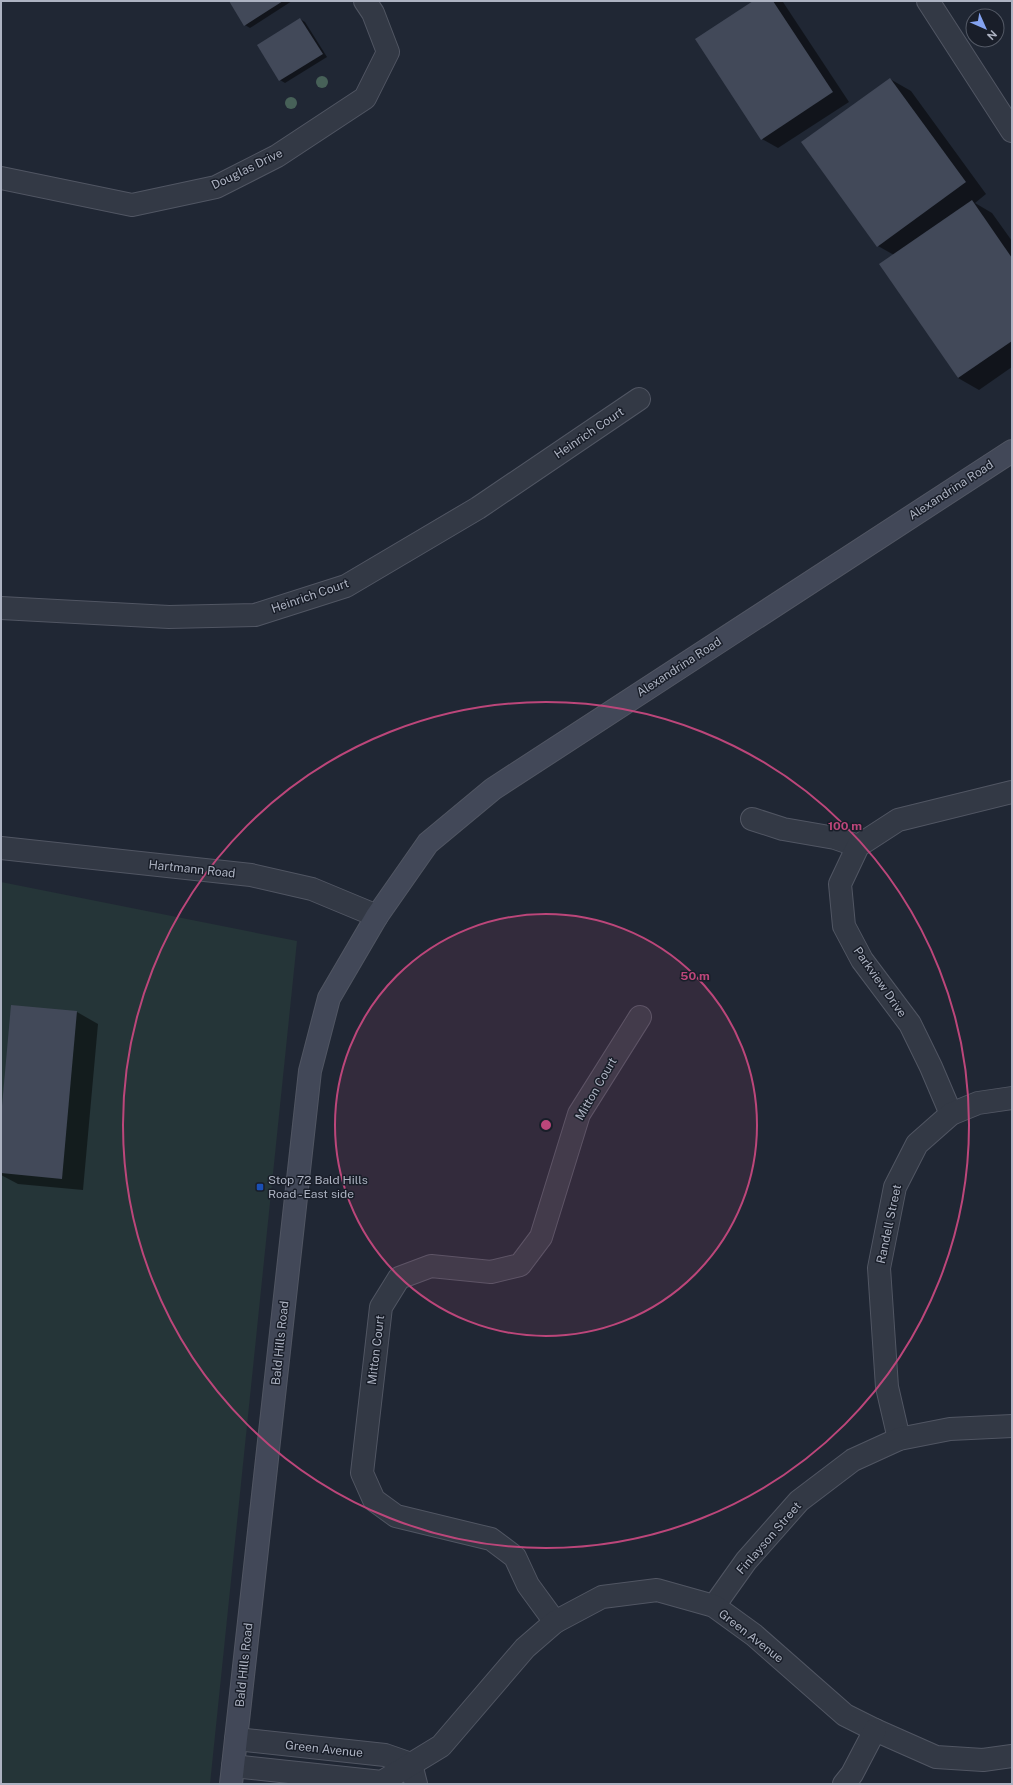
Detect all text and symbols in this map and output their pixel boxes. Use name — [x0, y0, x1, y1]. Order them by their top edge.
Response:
north arrow — [965, 8, 1005, 48]
text: N — [985, 28, 999, 42]
street label: Douglas Drive — [209, 146, 285, 192]
street label: Heinrich Court — [551, 404, 627, 461]
street label: Alexandrina Road — [906, 457, 996, 523]
street label: Heinrich Court — [269, 576, 351, 616]
street label: Alexandrina Road — [634, 634, 724, 700]
text: 100 m — [828, 819, 862, 833]
street label: Hartmann Road — [148, 857, 236, 881]
street label: Parkview Drive — [851, 944, 909, 1020]
text: 50 m — [680, 969, 710, 983]
street label: Mitton Court — [572, 1055, 620, 1123]
centre of rings — [539, 1118, 553, 1132]
place label: Stop 72 Bald Hills Road - East side — [268, 1173, 368, 1201]
marker: Stop 72 Bald Hills Road - East side — [255, 1182, 265, 1192]
street label: Randell Street — [874, 1183, 904, 1265]
street label: Bald Hills Road — [269, 1300, 291, 1386]
street label: Mitton Court — [365, 1314, 387, 1386]
street label: Finlayson Street — [734, 1499, 804, 1577]
street label: Green Avenue — [716, 1606, 786, 1666]
street label: Bald Hills Road — [233, 1622, 255, 1708]
street label: Green Avenue — [284, 1738, 364, 1760]

